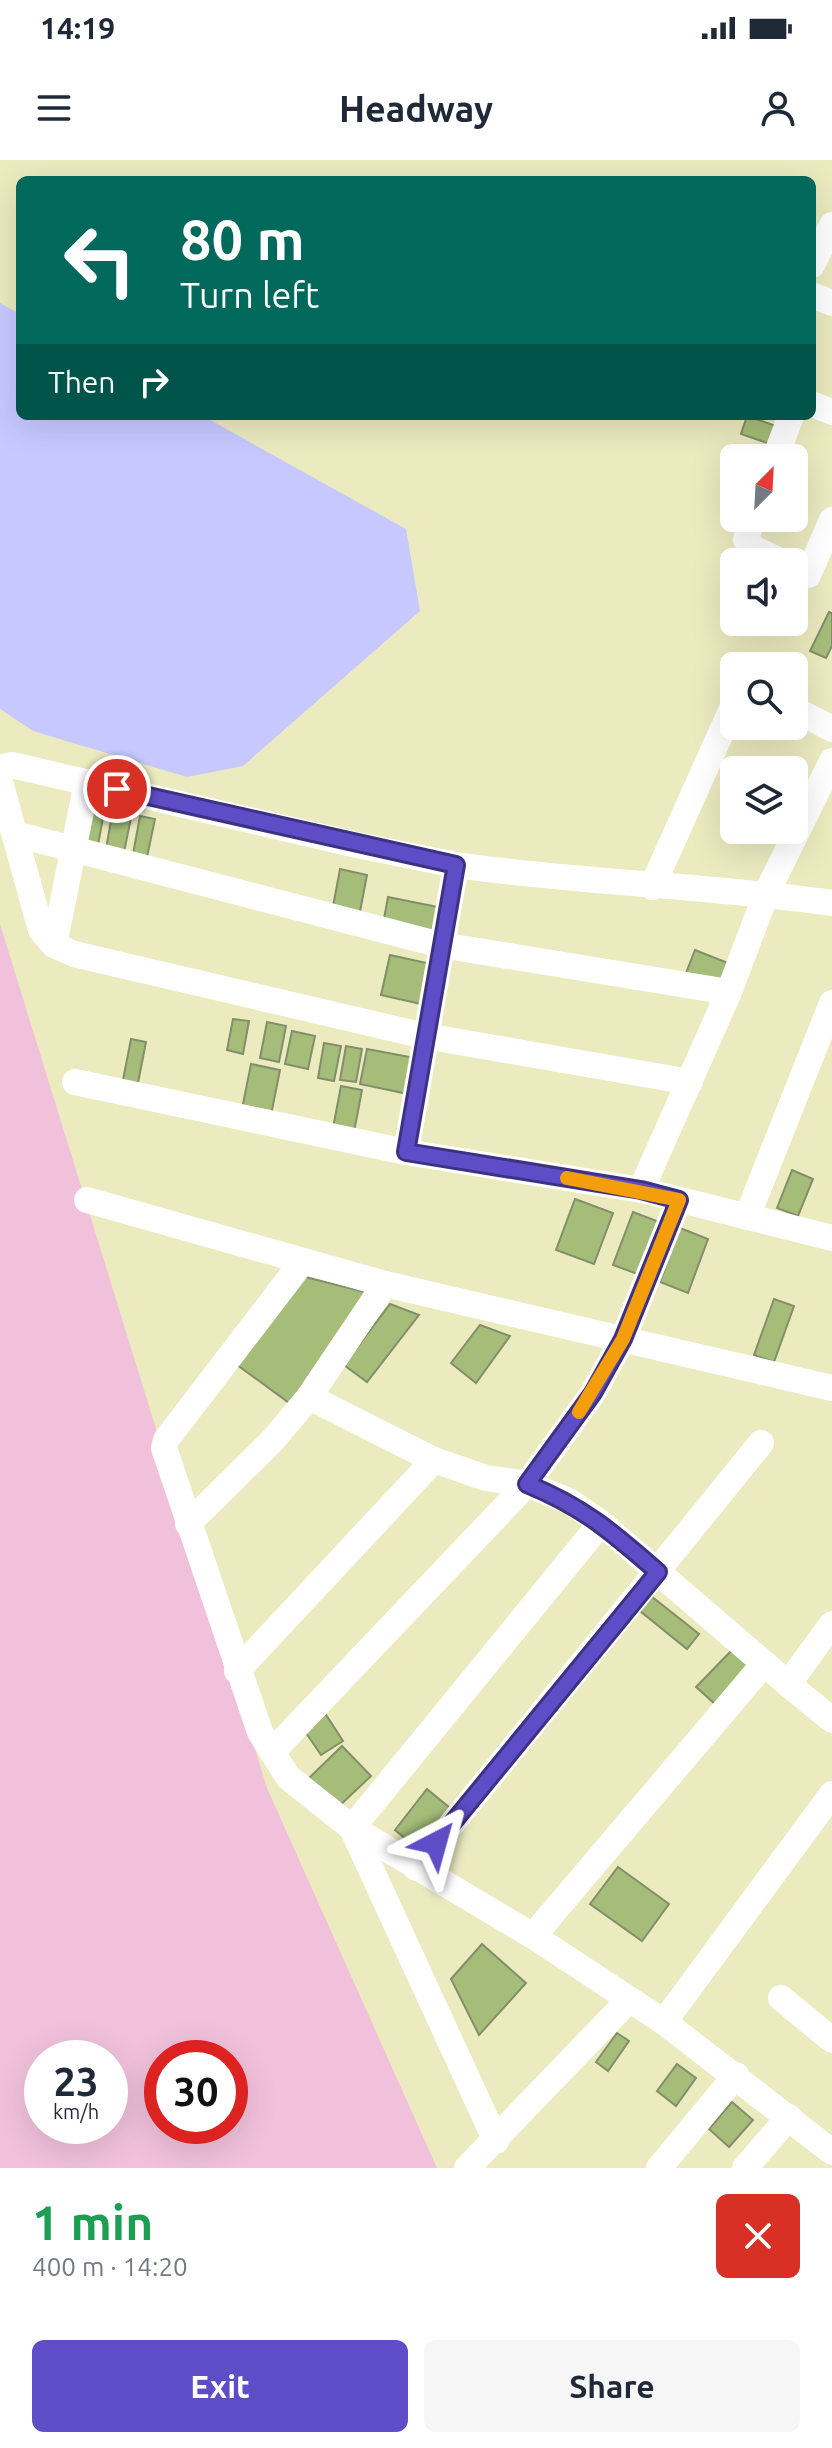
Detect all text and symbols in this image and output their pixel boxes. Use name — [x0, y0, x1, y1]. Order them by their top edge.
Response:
text: 14:19 — [40, 11, 115, 45]
icon: menu — [32, 86, 76, 130]
icon: person — [756, 86, 800, 130]
text: Headway — [339, 88, 493, 129]
icon: left — [48, 208, 152, 312]
text: 80 m — [180, 208, 305, 271]
text: Turn left — [180, 274, 319, 315]
icon: right — [132, 360, 176, 404]
text: Then — [48, 365, 116, 399]
north arrow — [720, 444, 808, 532]
map controls — [720, 444, 808, 844]
button: sound — [720, 548, 808, 636]
button: search — [720, 652, 808, 740]
pin — [83, 755, 151, 823]
button: layers — [720, 756, 808, 844]
icon: arrive — [95, 767, 139, 811]
position arrow — [394, 1801, 478, 1885]
speed limit sign: 30 — [144, 2040, 248, 2144]
text: 23 — [53, 2059, 99, 2104]
text: km/h — [53, 2100, 99, 2123]
button: close — [716, 2194, 800, 2278]
text: 1 min — [32, 2195, 153, 2249]
text: 400 m · 14:20 — [32, 2252, 188, 2281]
button: Exit — [32, 2340, 408, 2432]
button: Share — [424, 2340, 800, 2432]

